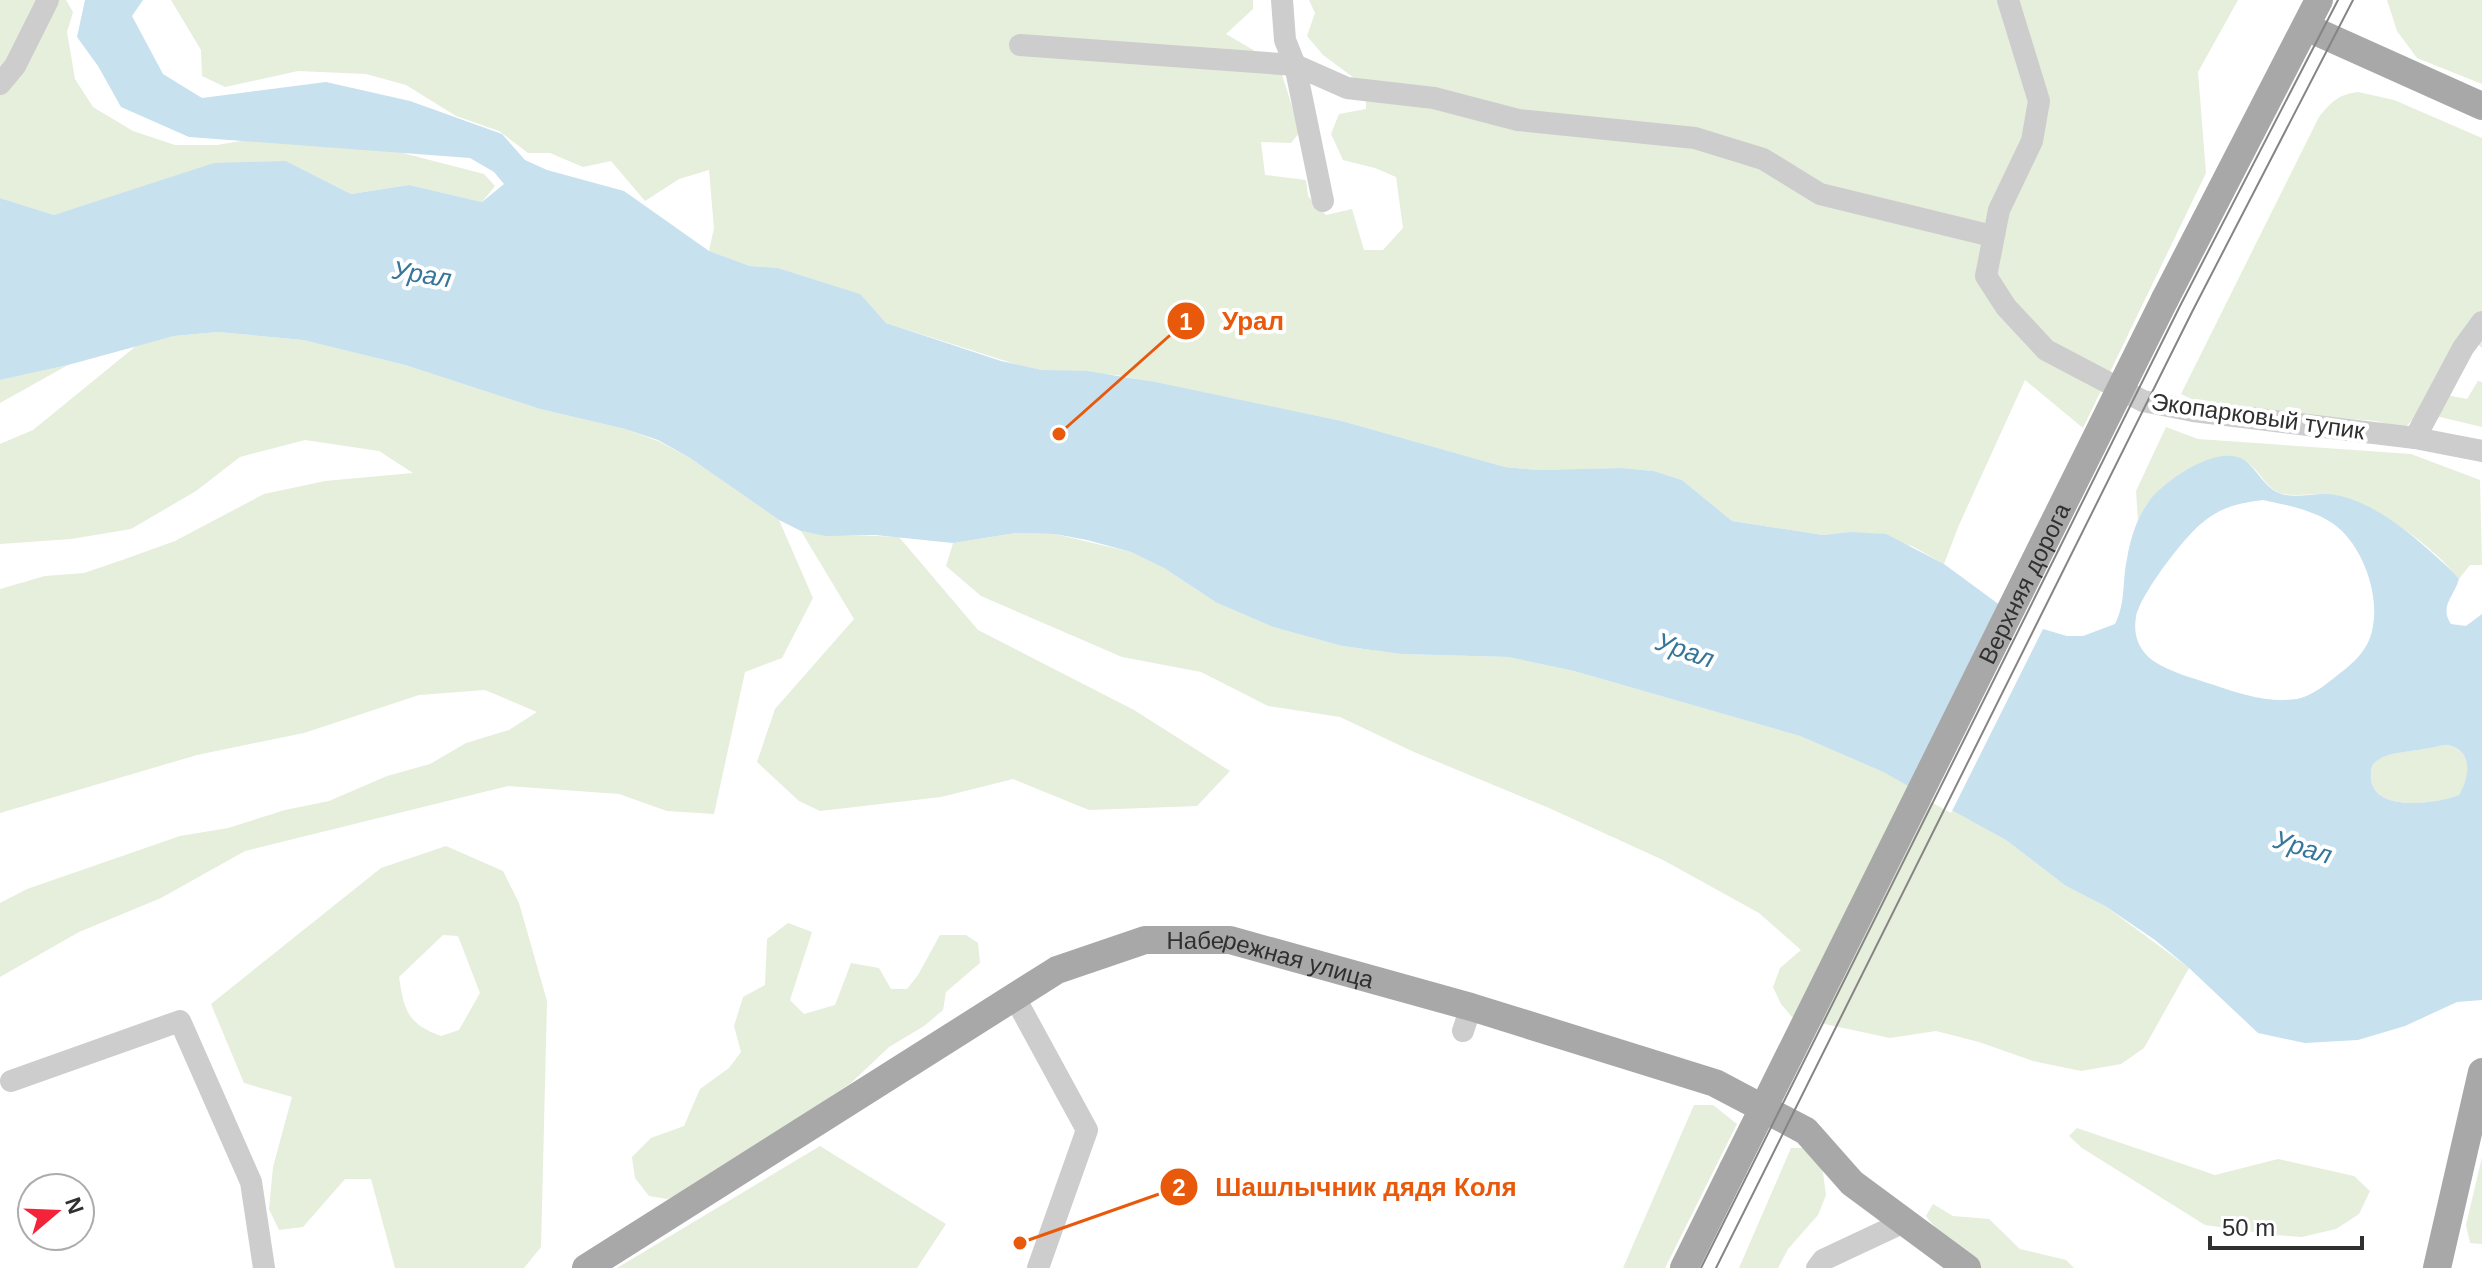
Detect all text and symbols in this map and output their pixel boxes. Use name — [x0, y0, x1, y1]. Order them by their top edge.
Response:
water label: Урал — [389, 254, 454, 294]
callout: Урал — [1166, 296, 1300, 346]
text: Урал — [1222, 306, 1284, 336]
text: 1 — [1179, 308, 1193, 335]
street label: Экопарковый тупик — [2149, 388, 2367, 444]
street label: Верхняя дорога — [1973, 498, 2075, 668]
water label: Урал — [1651, 626, 1718, 674]
water label: Урал — [2269, 824, 2336, 870]
street label: Набережная улица — [1166, 925, 1378, 993]
callout: Шашлычник дядя Коля — [1159, 1162, 1533, 1212]
north arrow — [16, 1172, 96, 1252]
text: Шашлычник дядя Коля — [1215, 1172, 1517, 1202]
text: 2 — [1172, 1174, 1186, 1201]
text: N — [60, 1194, 89, 1217]
scale bar — [2210, 1200, 2362, 1250]
text: 50 m — [2222, 1214, 2275, 1241]

